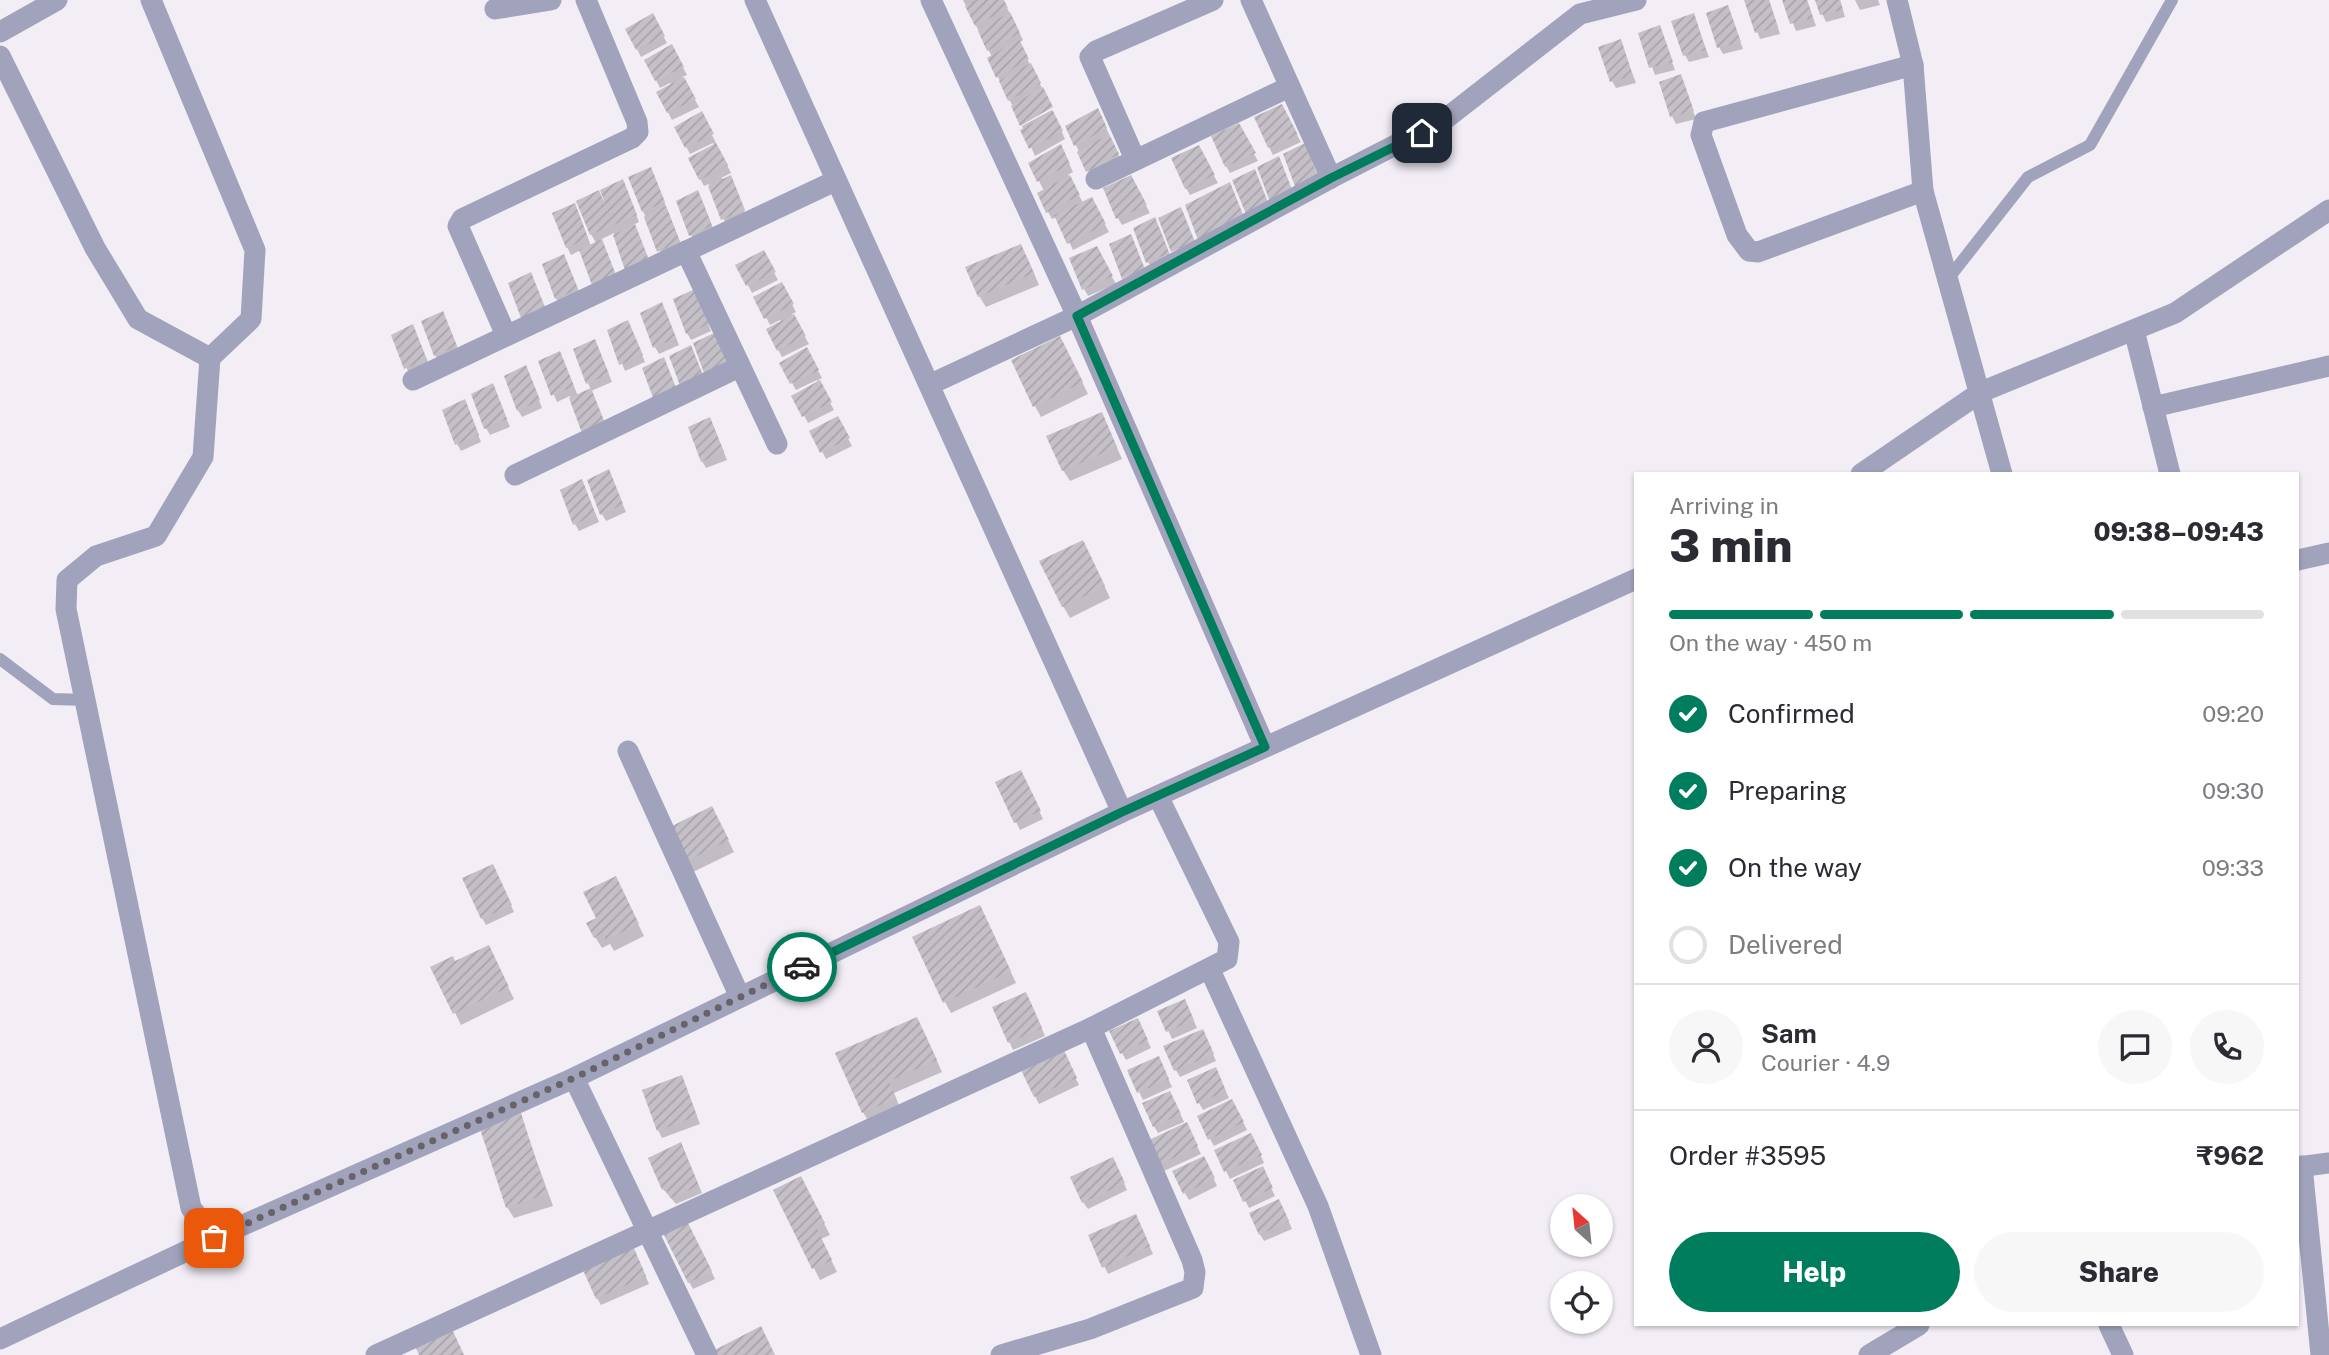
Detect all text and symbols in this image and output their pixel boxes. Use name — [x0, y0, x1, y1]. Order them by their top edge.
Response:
pin — [1392, 103, 1452, 163]
icon: home — [1403, 114, 1441, 152]
text: Arriving in — [1669, 492, 1779, 519]
text: 09:38–09:43 — [2093, 516, 2264, 547]
text: 3 min — [1669, 518, 1793, 572]
text: On the way · 450 m — [1669, 629, 1872, 656]
icon: check — [1669, 695, 1707, 733]
text: Confirmed — [1728, 698, 1855, 729]
text: 09:20 — [2202, 700, 2264, 727]
icon: check — [1669, 772, 1707, 810]
text: Preparing — [1728, 775, 1847, 806]
text: 09:30 — [2202, 777, 2264, 804]
icon: check — [1669, 849, 1707, 887]
text: On the way — [1728, 852, 1862, 883]
text: 09:33 — [2202, 854, 2264, 881]
text: Delivered — [1728, 929, 1843, 960]
courier — [767, 932, 837, 1002]
icon: car — [783, 948, 821, 986]
button: person — [1669, 1010, 1743, 1084]
button: chat — [2098, 1010, 2172, 1084]
button: phone — [2190, 1010, 2264, 1084]
text: Sam — [1761, 1018, 1817, 1049]
text: Courier · 4.9 — [1761, 1049, 1890, 1076]
text: Order #3595 — [1669, 1140, 1826, 1171]
text: ₹962 — [2197, 1140, 2264, 1171]
north arrow — [1550, 1194, 1614, 1256]
map controls — [1550, 1194, 1613, 1334]
pin — [184, 1208, 244, 1268]
icon: bag — [195, 1219, 233, 1257]
button: Help — [1669, 1232, 1960, 1312]
button: Share — [1974, 1232, 2264, 1312]
button: locate — [1550, 1271, 1613, 1334]

